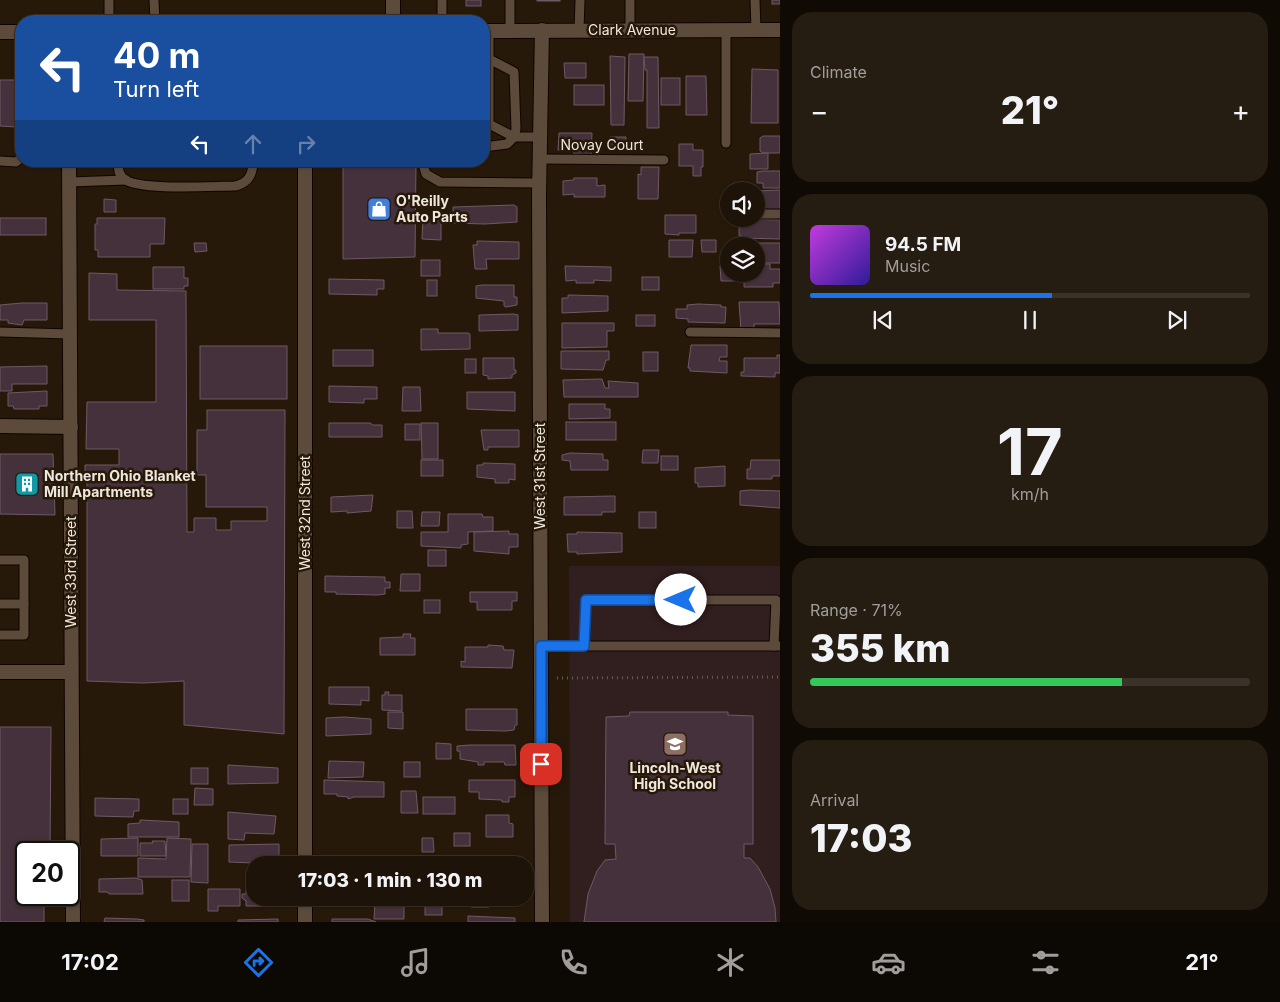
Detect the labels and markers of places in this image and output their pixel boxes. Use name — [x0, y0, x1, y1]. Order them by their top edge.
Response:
place label: O'Reilly Auto Parts — [396, 192, 468, 225]
shop icon: O'Reilly Auto Parts — [366, 196, 392, 222]
place label: Northern Ohio Blanket Mill Apartments — [44, 467, 196, 500]
building icon: Northern Ohio Blanket Mill Apartments — [14, 471, 40, 497]
school or university icon: Lincoln-West High School — [662, 731, 688, 757]
pin — [520, 743, 562, 785]
place label: Lincoln-West High School — [629, 759, 721, 792]

